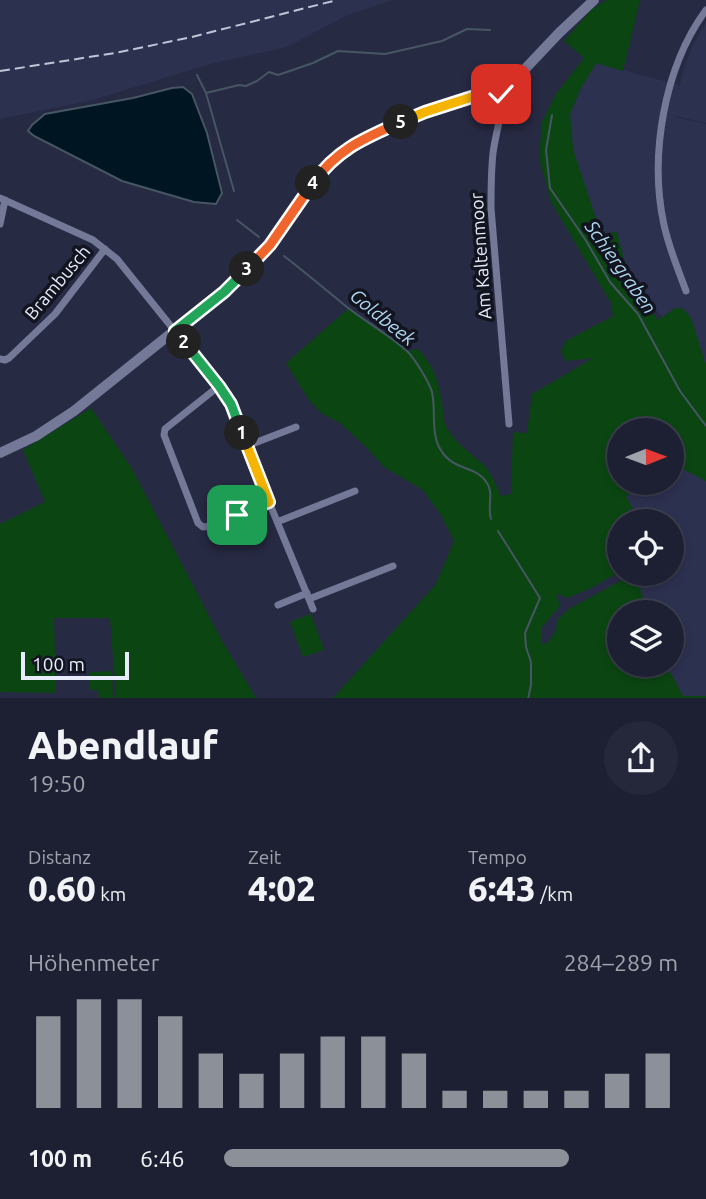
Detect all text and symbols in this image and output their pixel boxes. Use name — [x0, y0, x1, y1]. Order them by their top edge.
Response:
pin — [471, 64, 531, 124]
icon: check — [482, 75, 520, 113]
pin: 5 — [384, 104, 418, 140]
text: 5 — [395, 110, 406, 132]
pin: 4 — [296, 166, 330, 200]
text: 4 — [307, 171, 318, 193]
street label: Am Kaltenmoor — [466, 192, 494, 320]
water label: Schiergraben — [580, 215, 661, 318]
street label: Brambusch — [20, 241, 94, 323]
pin: 3 — [230, 252, 264, 286]
text: 3 — [241, 257, 252, 279]
water label: Goldbeek — [346, 284, 420, 350]
pin: 2 — [166, 324, 202, 360]
text: 2 — [178, 330, 189, 352]
pin: 1 — [224, 416, 260, 450]
north arrow — [607, 418, 684, 495]
map controls — [607, 418, 684, 677]
text: 1 — [236, 421, 247, 443]
pin — [207, 485, 267, 545]
icon: arrive — [218, 496, 256, 534]
button: locate — [607, 509, 684, 586]
button: layers — [607, 600, 684, 677]
scale bar — [21, 650, 130, 681]
text: 100 m — [32, 653, 85, 675]
button: share — [604, 721, 678, 795]
text: Abendlauf — [28, 724, 218, 766]
text: 19:50 — [28, 771, 86, 796]
text: Distanz — [28, 846, 91, 868]
text: Zeit — [248, 846, 281, 868]
text: Tempo — [468, 846, 527, 868]
text: 0.60 — [28, 868, 96, 908]
text: 4:02 — [248, 868, 316, 908]
text: 6:43 — [468, 868, 536, 908]
text: km — [96, 883, 126, 905]
text: /km — [536, 883, 573, 905]
text: Höhenmeter — [28, 950, 159, 975]
text: 284–289 m — [564, 950, 678, 975]
text: 100 m — [28, 1146, 92, 1171]
text: 6:46 — [140, 1146, 185, 1171]

